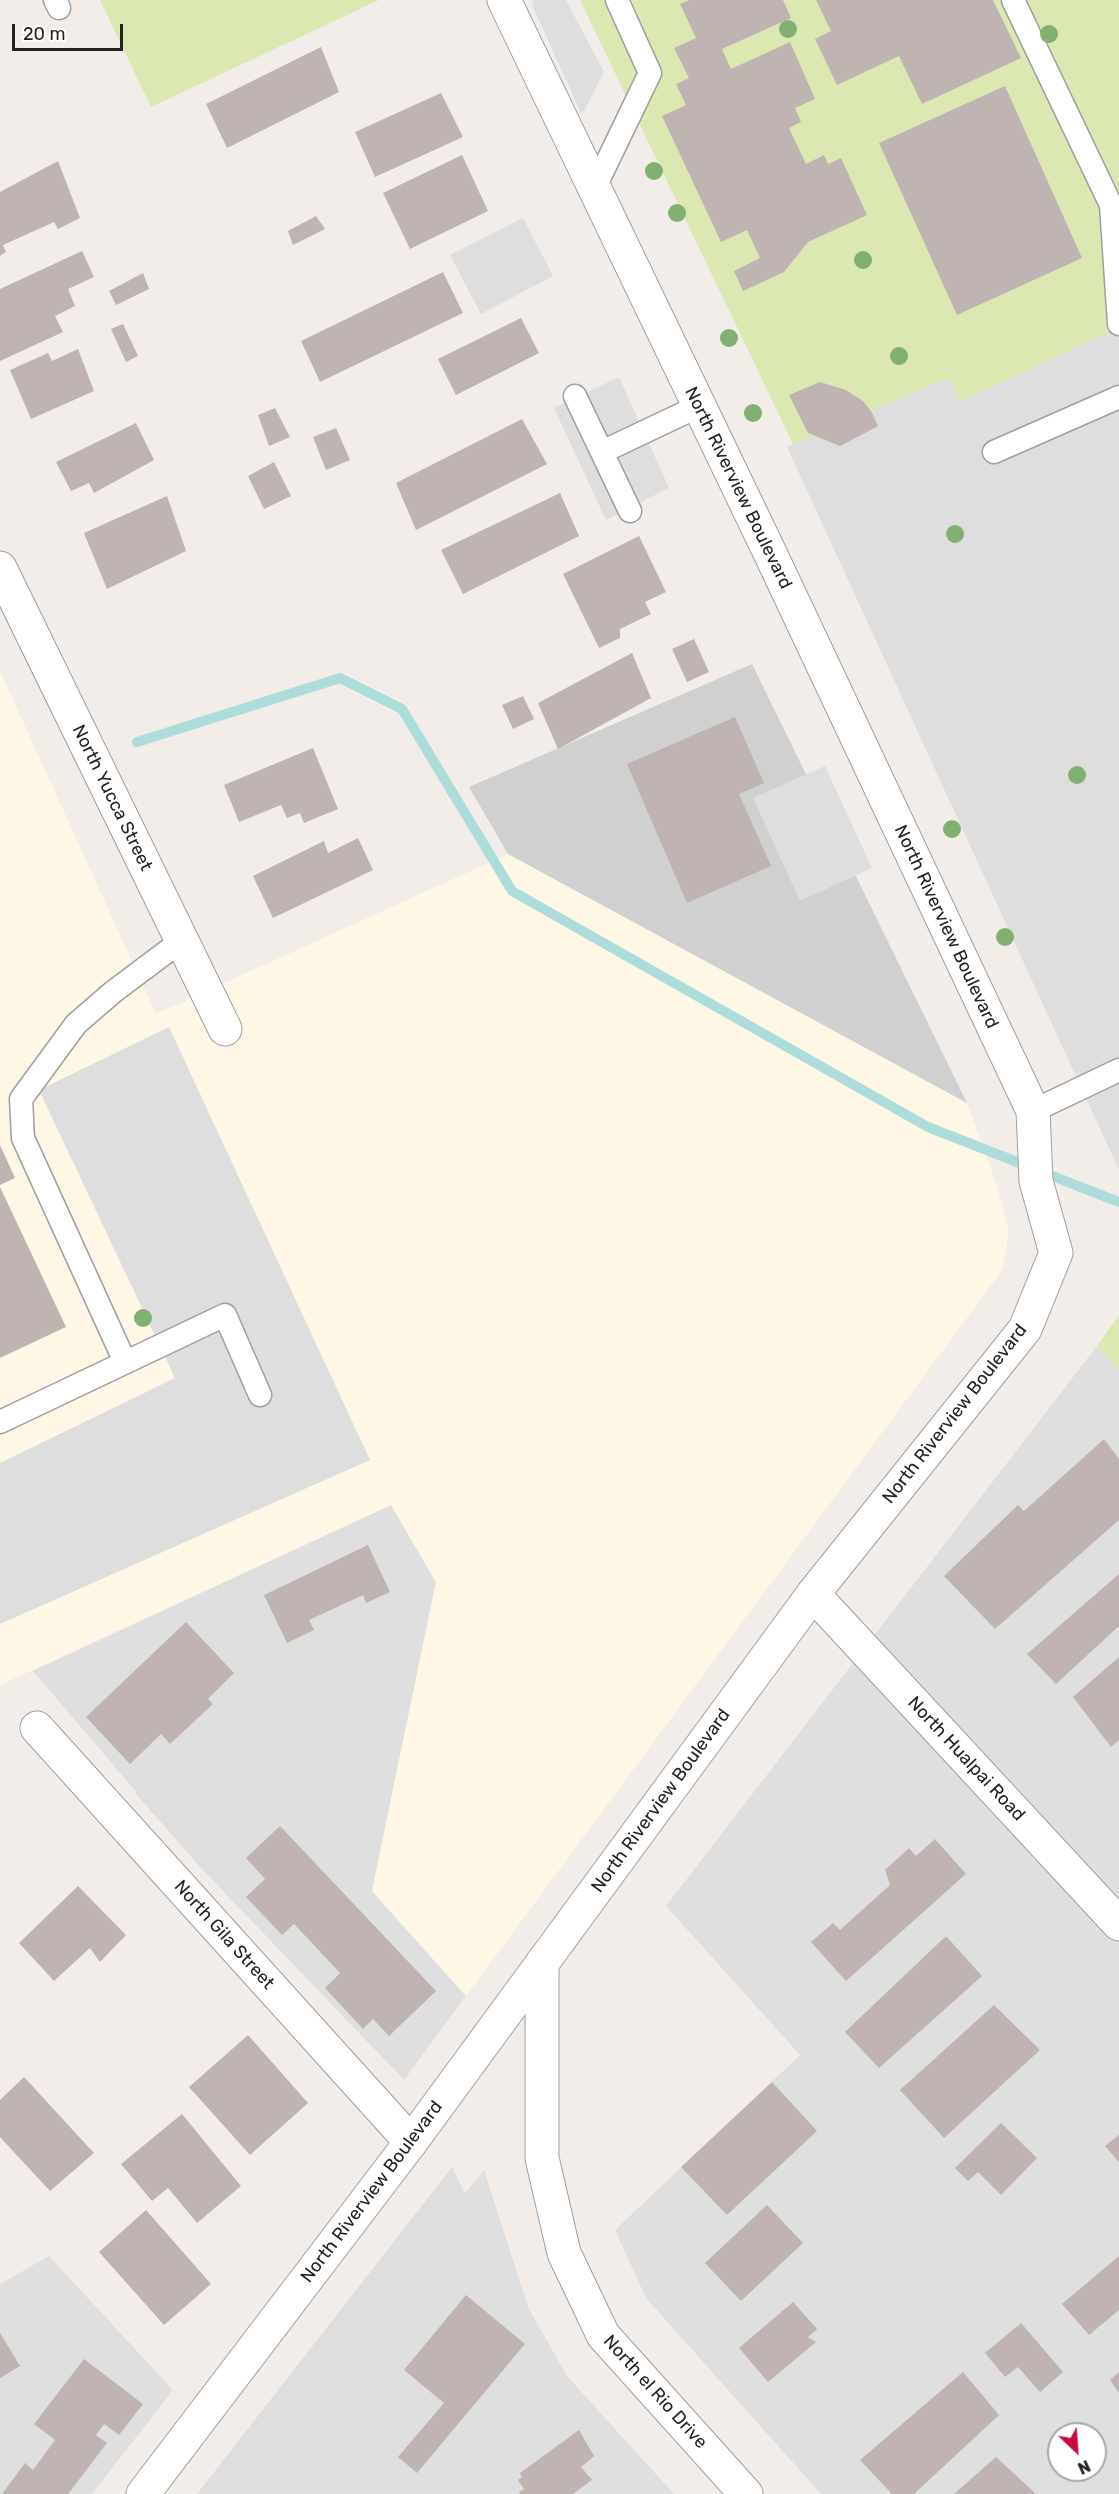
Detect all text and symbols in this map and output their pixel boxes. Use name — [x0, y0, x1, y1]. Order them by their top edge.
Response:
scale bar — [15, 12, 126, 50]
text: 20 m — [23, 23, 65, 45]
street label: North Riverview Boulevard — [680, 383, 796, 593]
street label: North Yucca Street — [67, 722, 157, 874]
street label: North Riverview Boulevard — [889, 822, 1003, 1032]
street label: North Riverview Boulevard — [878, 1320, 1032, 1508]
street label: North Hualpai Road — [903, 1692, 1029, 1826]
street label: North Riverview Boulevard — [587, 1705, 735, 1897]
street label: North Gila Street — [169, 1876, 279, 1994]
street label: North Riverview Boulevard — [297, 2097, 447, 2287]
street label: North el Rio Drive — [598, 2331, 712, 2453]
north arrow — [1047, 2422, 1107, 2482]
text: N — [1075, 2456, 1093, 2478]

